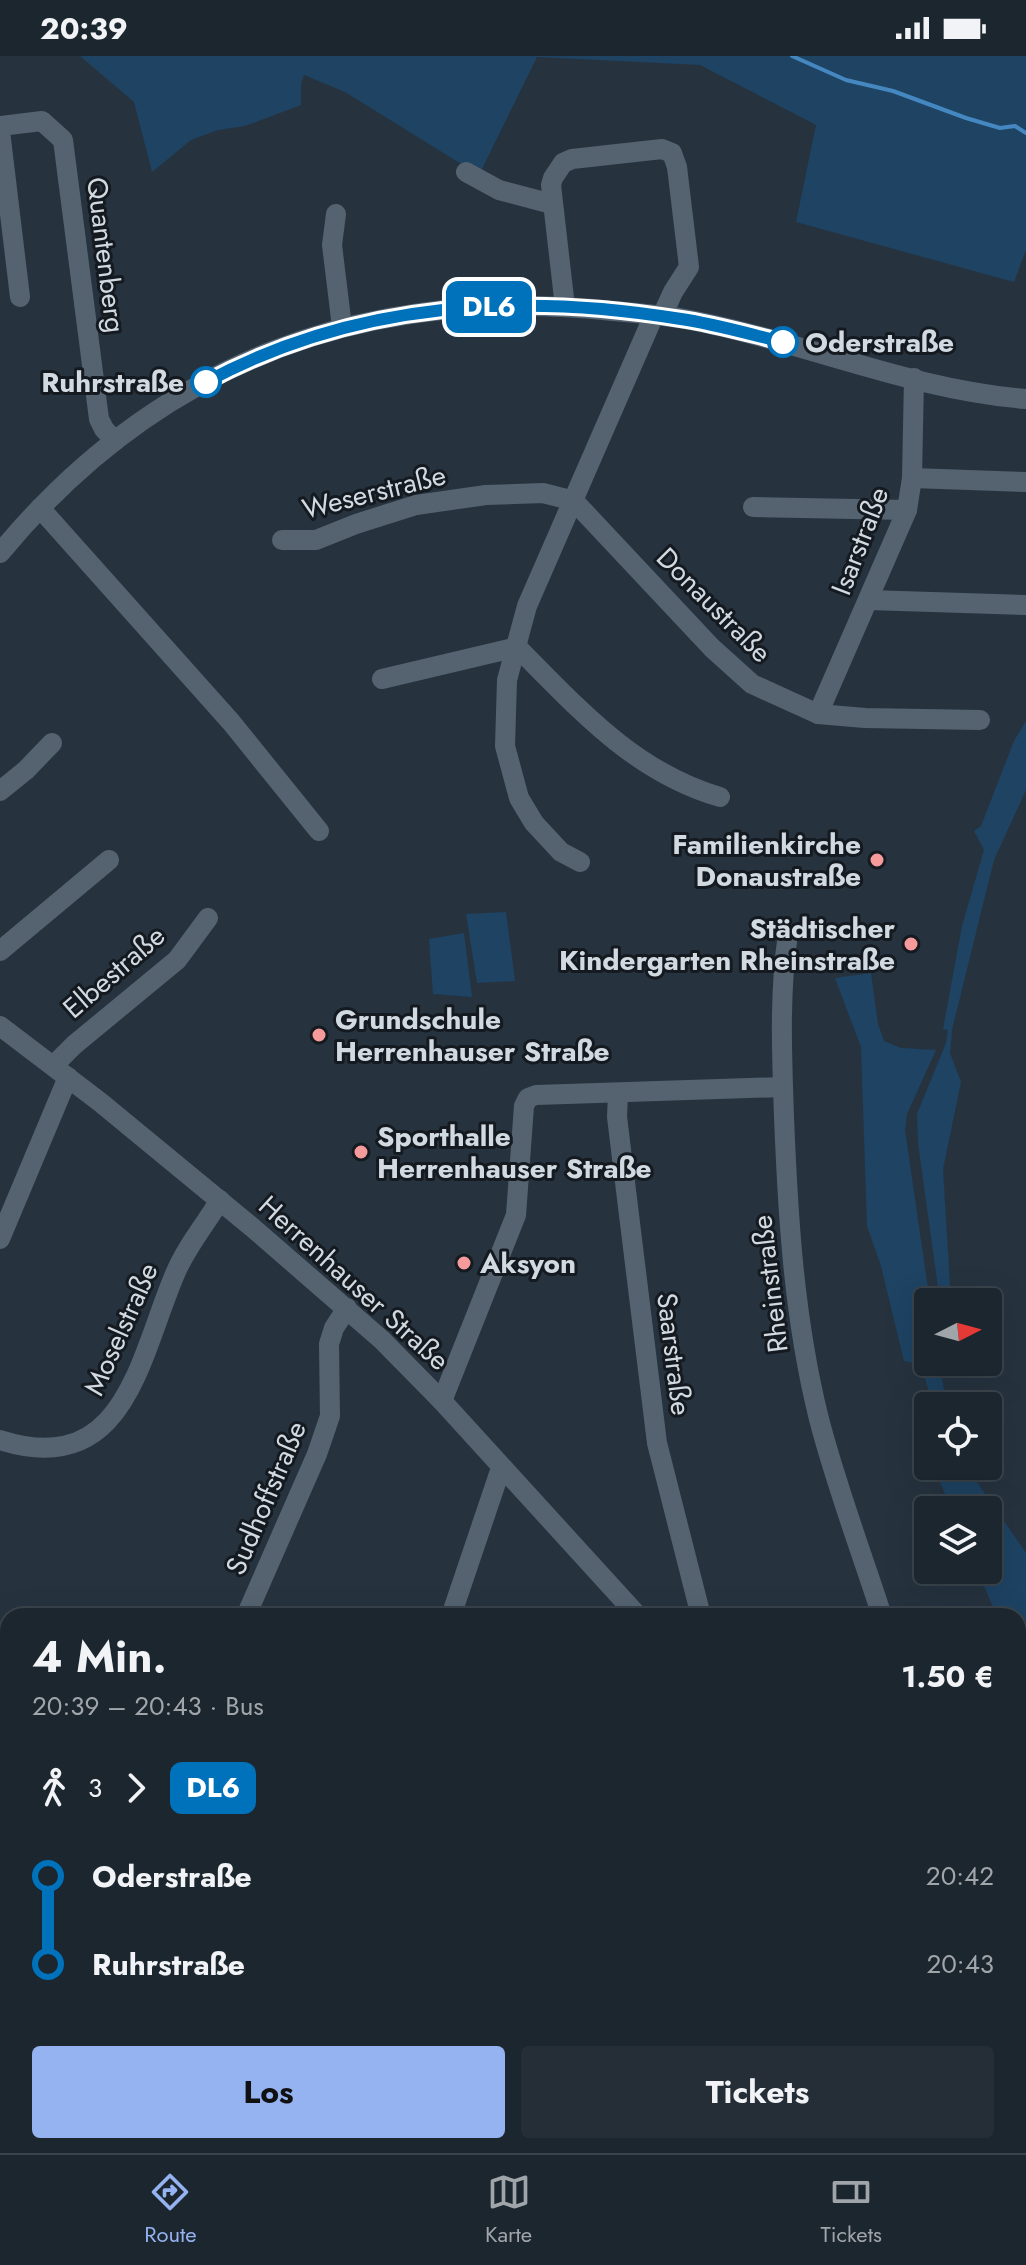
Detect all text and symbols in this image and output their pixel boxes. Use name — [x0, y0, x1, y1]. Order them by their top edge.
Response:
text: 20:39 — [40, 7, 128, 50]
street label: Quantenberg — [76, 175, 136, 335]
line badge: DL6 — [443, 281, 535, 333]
text: DL6 — [462, 286, 516, 327]
place label: Oderstraße — [805, 322, 954, 363]
marker: Oderstraße — [768, 327, 798, 357]
place label: Ruhrstraße — [41, 362, 184, 403]
marker: Ruhrstraße — [191, 367, 221, 397]
street label: Weserstraße — [298, 454, 450, 530]
street label: Isarstraße — [821, 481, 899, 601]
street label: Donaustraße — [647, 538, 781, 672]
place label: Familienkirche Donaustraße — [672, 824, 861, 897]
marker: Familienkirche Donaustraße — [868, 851, 886, 869]
place label: Städtischer Kindergarten Rheinstraße — [559, 908, 895, 981]
street label: Elbestraße — [54, 916, 174, 1028]
marker: Städtischer Kindergarten Rheinstraße — [902, 935, 920, 953]
place label: Grundschule Herrenhauser Straße — [335, 999, 610, 1072]
marker: Grundschule Herrenhauser Straße — [310, 1026, 328, 1044]
place label: Sporthalle Herrenhauser Straße — [377, 1116, 652, 1189]
marker: Sporthalle Herrenhauser Straße — [352, 1143, 370, 1161]
street label: Herrenhauser Straße — [250, 1186, 458, 1380]
street label: Rheinstraße — [741, 1213, 799, 1355]
place label: Aksyon — [479, 1243, 576, 1284]
marker: Aksyon — [455, 1254, 473, 1272]
street label: Moselstraße — [74, 1256, 168, 1402]
north arrow — [914, 1288, 1002, 1376]
map controls — [914, 1288, 1002, 1584]
street label: Saarstraße — [646, 1290, 702, 1418]
button: locate — [914, 1392, 1002, 1480]
street label: Sudhoffstraße — [215, 1415, 317, 1581]
button: layers — [914, 1496, 1002, 1584]
text: 4 Min. — [32, 1625, 167, 1689]
text: 1.50 € — [901, 1655, 994, 1698]
text: 20:39 – 20:43 · Bus — [32, 1687, 264, 1725]
icon: walk — [32, 1766, 76, 1810]
icon: forward — [114, 1766, 158, 1810]
text: DL6 — [186, 1767, 240, 1808]
text: 3 — [88, 1769, 102, 1807]
text: Oderstraße — [92, 1855, 252, 1898]
text: 20:42 — [926, 1857, 994, 1895]
text: Ruhrstraße — [92, 1943, 245, 1986]
text: 20:43 — [926, 1945, 994, 1983]
button: Los — [32, 2046, 505, 2138]
button: Tickets — [521, 2046, 994, 2138]
tab: Route — [144, 2170, 197, 2250]
tab: Karte — [485, 2170, 532, 2250]
tab: Tickets — [821, 2170, 882, 2250]

